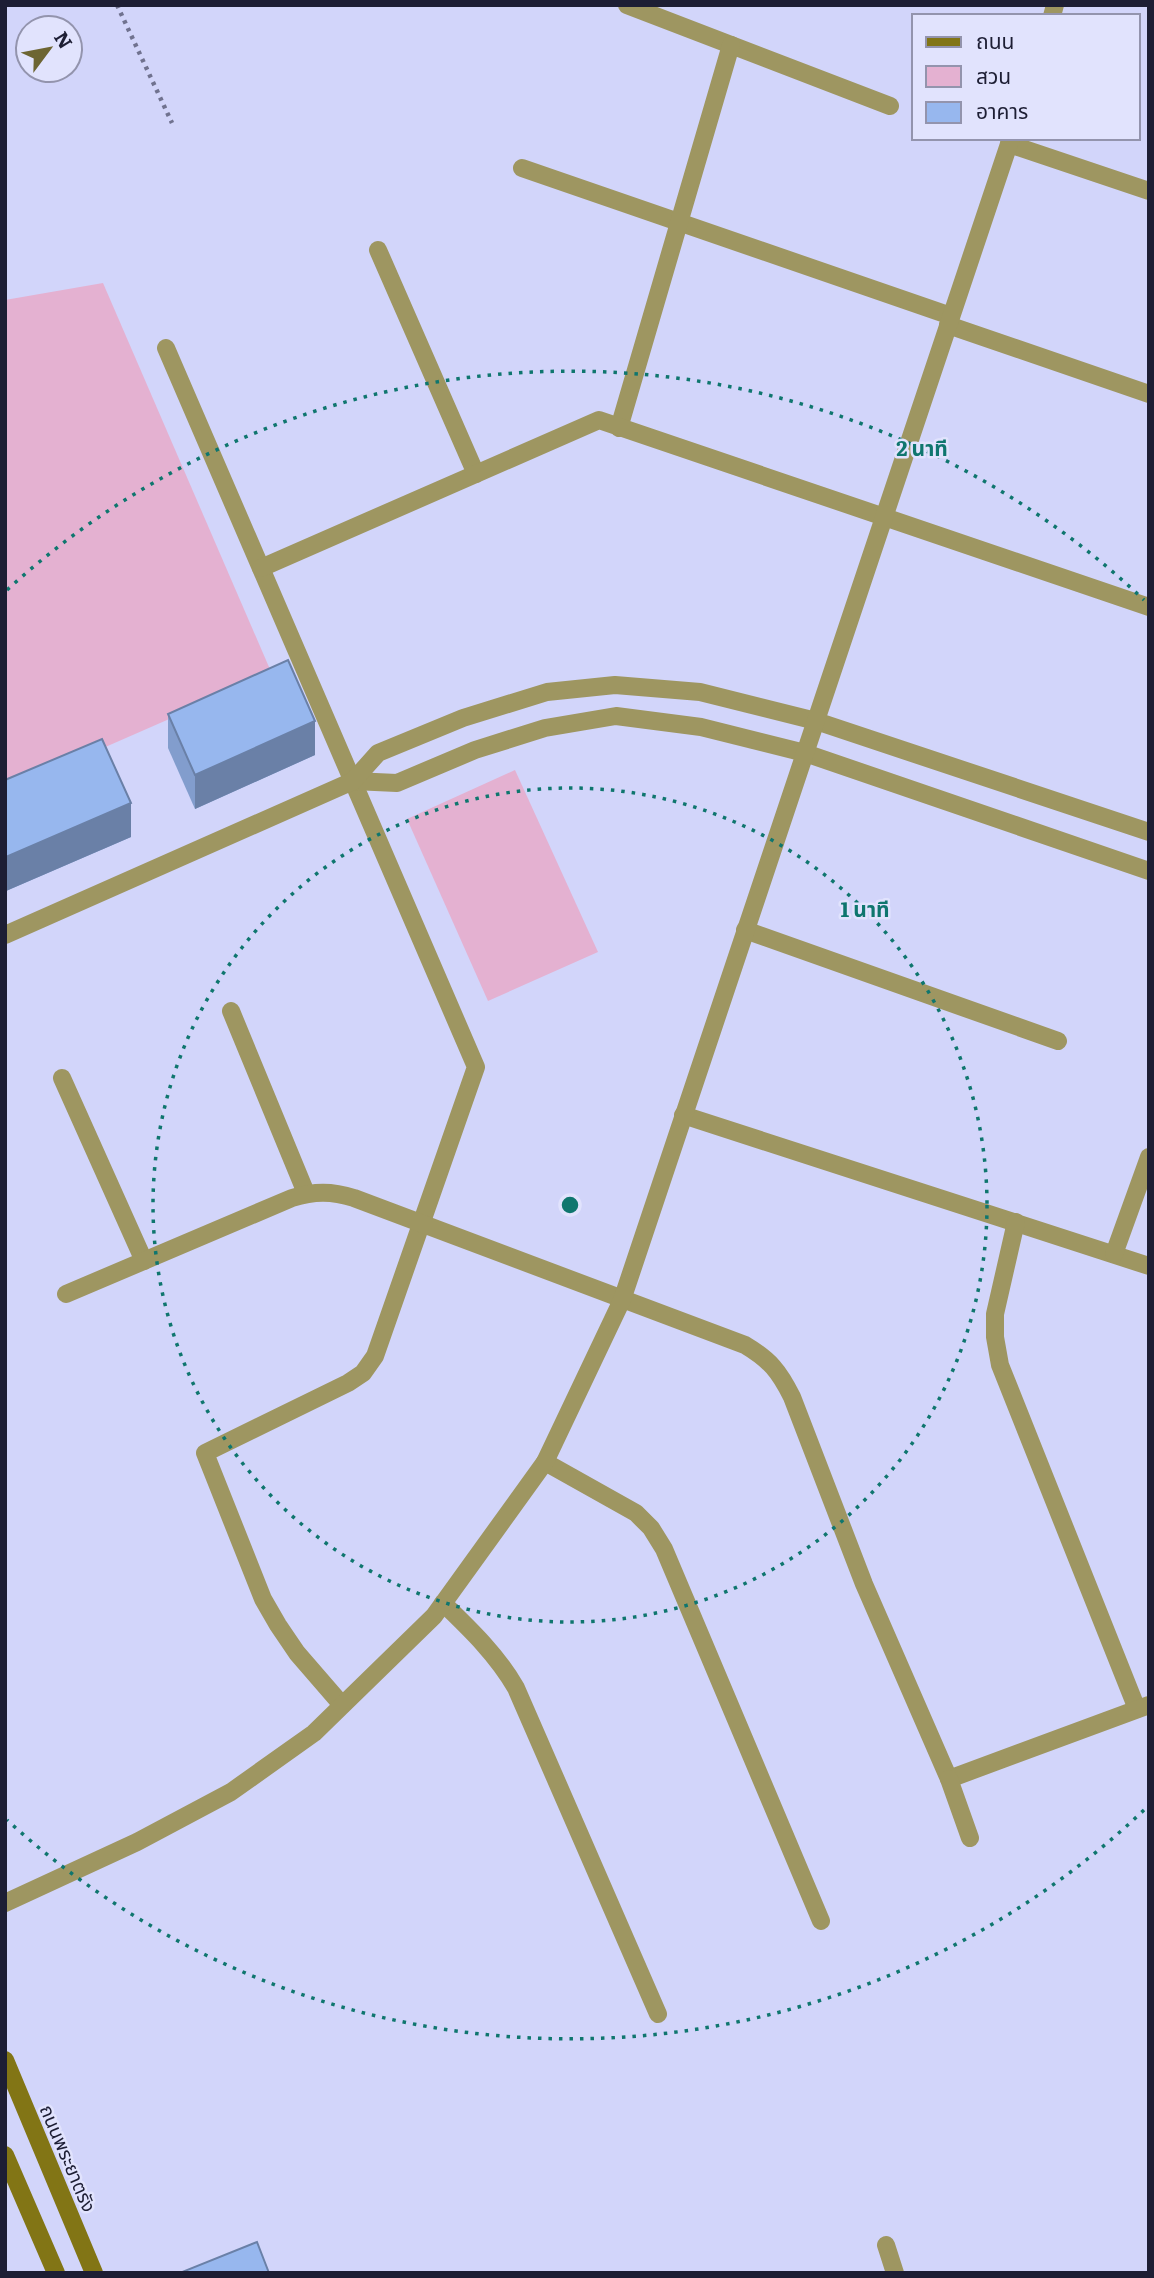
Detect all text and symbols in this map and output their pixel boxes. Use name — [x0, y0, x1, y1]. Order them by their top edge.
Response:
north arrow — [14, 14, 84, 84]
legend — [912, 14, 1140, 140]
text: ถนน — [976, 24, 1014, 55]
text: N — [48, 25, 80, 54]
text: สวน — [976, 59, 1011, 90]
text: อาคาร — [976, 94, 1028, 125]
text: 2 นาที — [896, 431, 948, 462]
text: 1 นาที — [840, 892, 890, 923]
centre of rings — [558, 1193, 582, 1217]
street label: ถนนพระยาตรัง — [34, 2100, 104, 2216]

